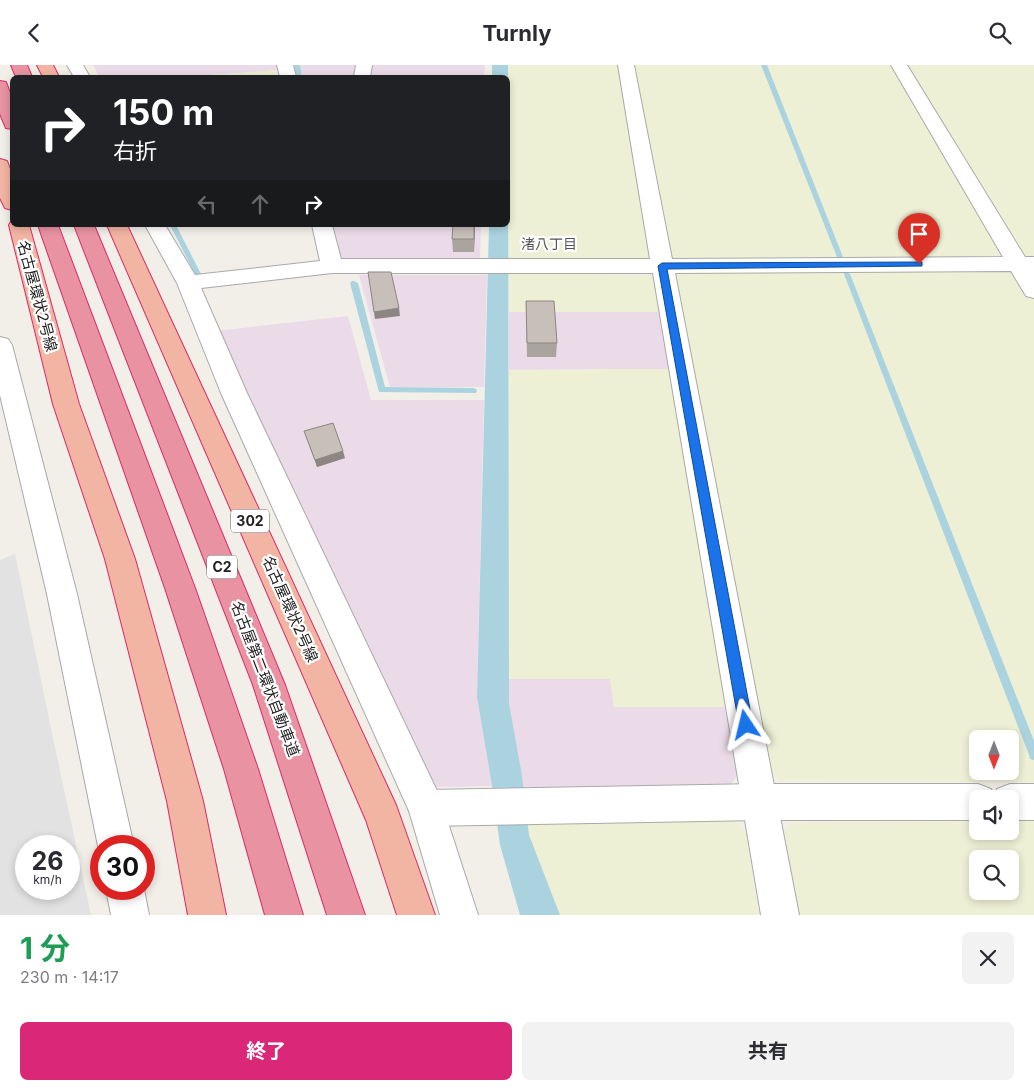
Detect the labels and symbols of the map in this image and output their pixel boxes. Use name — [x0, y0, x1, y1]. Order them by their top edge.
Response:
pin — [898, 213, 940, 264]
district label: 渚八丁目 — [521, 235, 577, 252]
street label: 名古屋環状2号線 — [14, 238, 61, 353]
road number: 302 — [231, 509, 269, 533]
street label: 名古屋環状2号線 — [259, 553, 322, 665]
road number: C2 — [207, 556, 237, 579]
street label: 名古屋第二環状自動車道 — [227, 598, 304, 759]
position arrow — [719, 698, 771, 750]
north arrow — [969, 730, 1019, 780]
speed limit sign: 30 — [90, 835, 155, 900]

